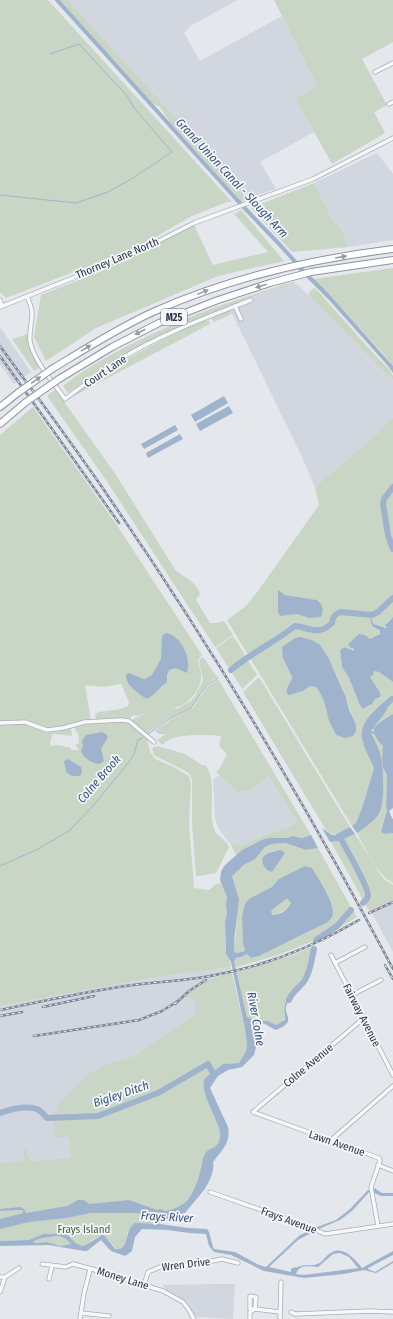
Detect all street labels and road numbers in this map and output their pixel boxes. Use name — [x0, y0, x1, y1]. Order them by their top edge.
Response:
street label: Thorney Lane North — [74, 235, 161, 282]
road number: M25 — [161, 309, 187, 325]
street label: Court Lane — [82, 353, 129, 390]
street label: Fairway Avenue — [340, 982, 383, 1049]
street label: Colne Avenue — [281, 1041, 336, 1090]
street label: Lawn Avenue — [307, 1128, 367, 1159]
street label: Frays Avenue — [259, 1204, 318, 1237]
street label: Wren Drive — [161, 1255, 211, 1274]
street label: Money Lane — [95, 1264, 150, 1293]

